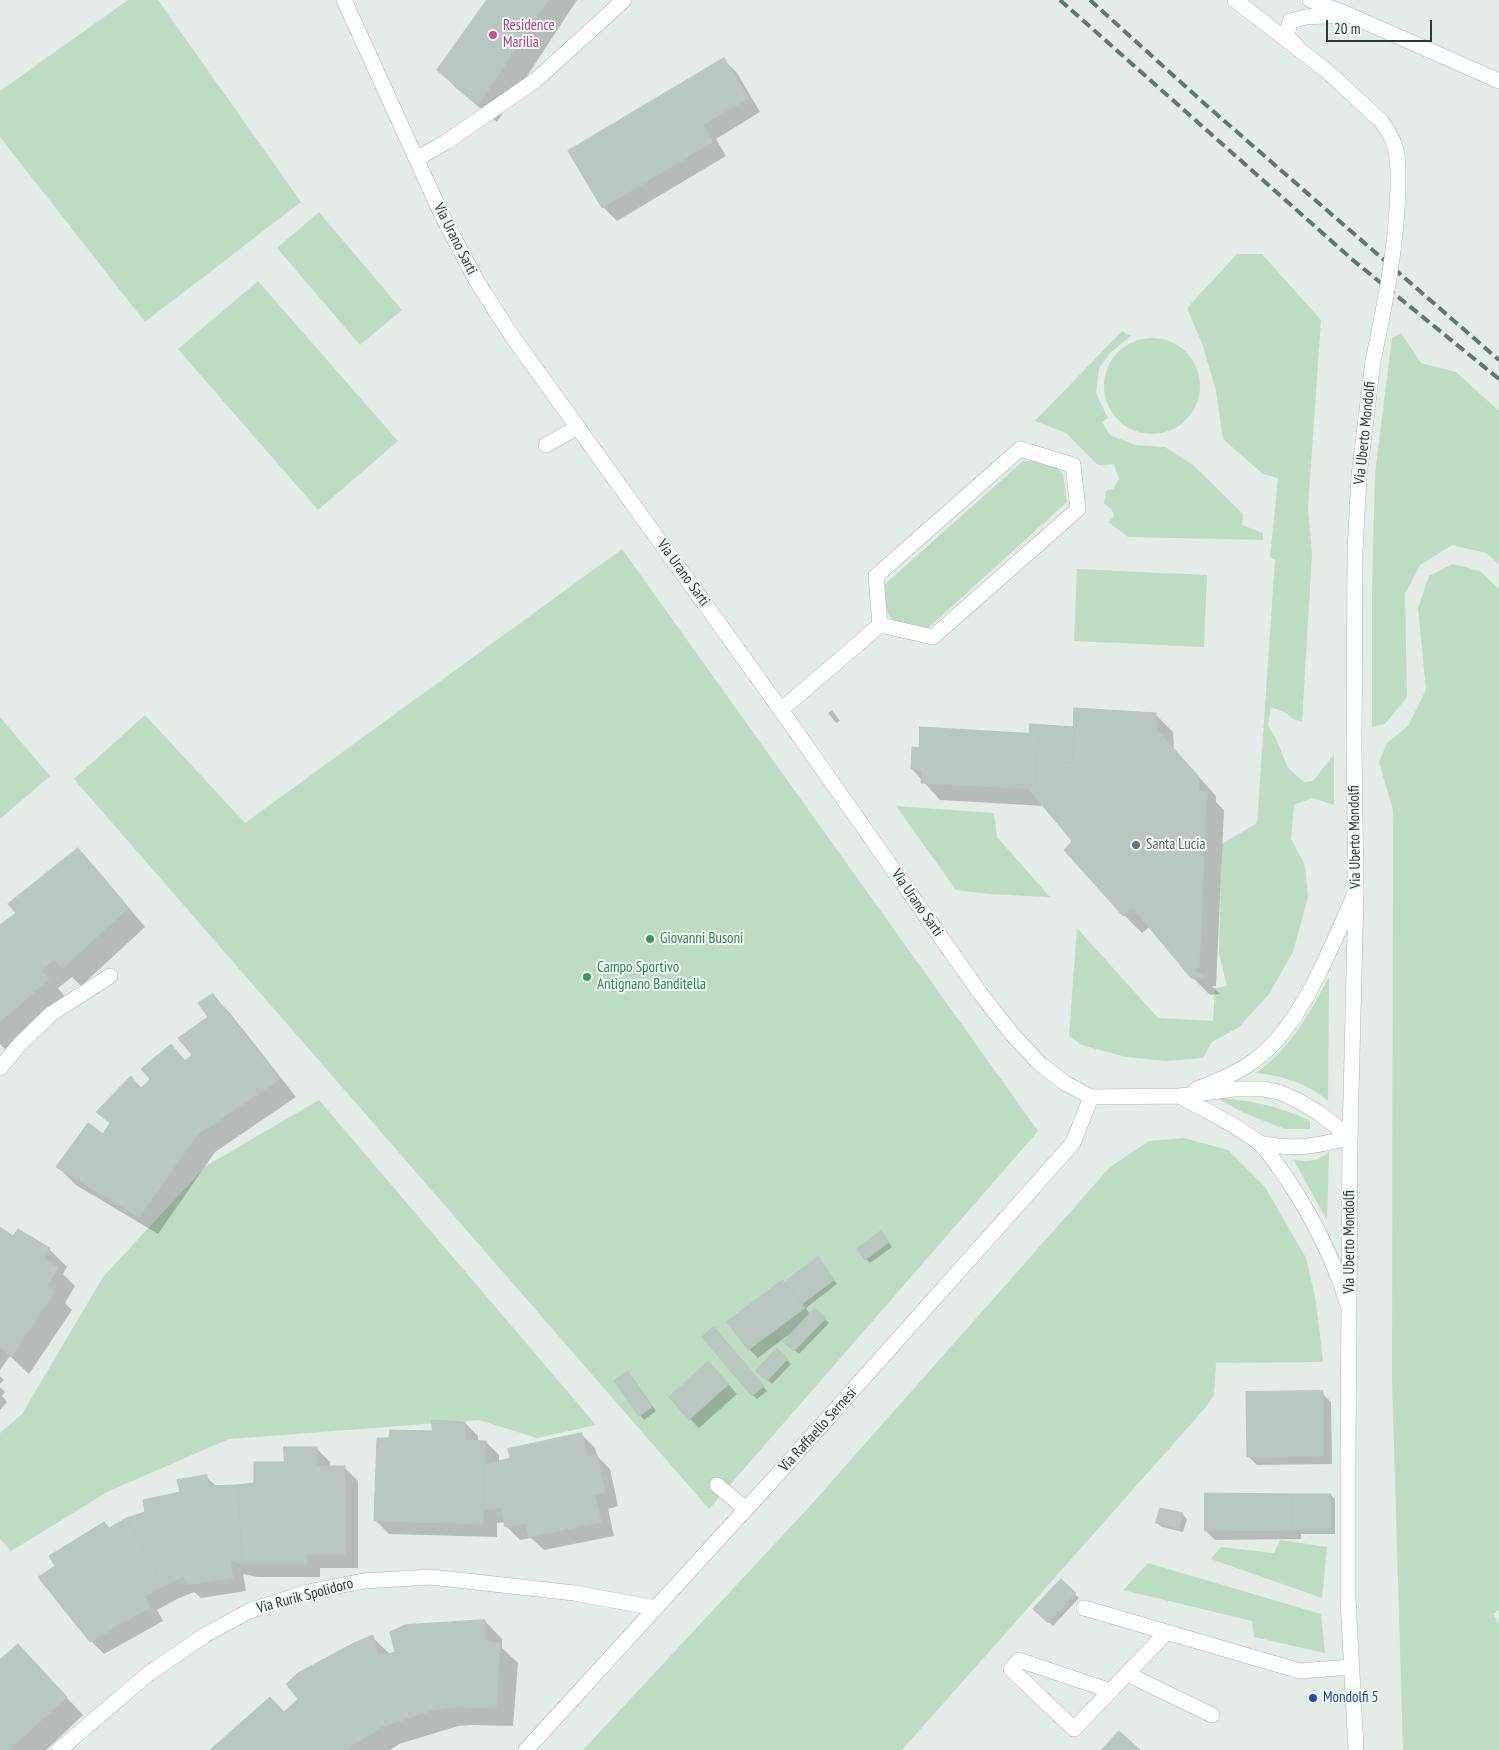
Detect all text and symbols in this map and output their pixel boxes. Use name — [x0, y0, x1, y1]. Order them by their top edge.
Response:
scale bar — [1329, 10, 1435, 42]
place label: Residence Marilia — [503, 17, 555, 52]
text: 20 m — [1334, 19, 1360, 38]
marker: Residence Marilia — [487, 29, 499, 41]
street label: Via Urano Sarti — [429, 200, 481, 278]
street label: Via Uberto Mondolfi — [1351, 381, 1379, 485]
street label: Via Urano Sarti — [653, 536, 713, 610]
street label: Via Uberto Mondolfi — [1345, 785, 1365, 889]
place label: Santa Lucia — [1146, 836, 1205, 854]
marker: Santa Lucia — [1130, 839, 1142, 851]
street label: Via Urano Sarti — [887, 866, 947, 940]
place label: Giovanni Busoni — [660, 930, 743, 948]
marker: Giovanni Busoni — [644, 933, 656, 945]
place label: Campo Sportivo Antignano Banditella — [597, 959, 706, 994]
marker: Campo Sportivo Antignano Banditella — [581, 971, 593, 983]
street label: Via Uberto Mondolfi — [1341, 1190, 1359, 1294]
street label: Via Raffaello Sernesi — [776, 1384, 860, 1476]
street label: Via Rurik Spolidoro — [255, 1574, 355, 1618]
place label: Mondolfi 5 — [1323, 1689, 1379, 1707]
marker: Mondolfi 5 — [1307, 1692, 1319, 1704]

